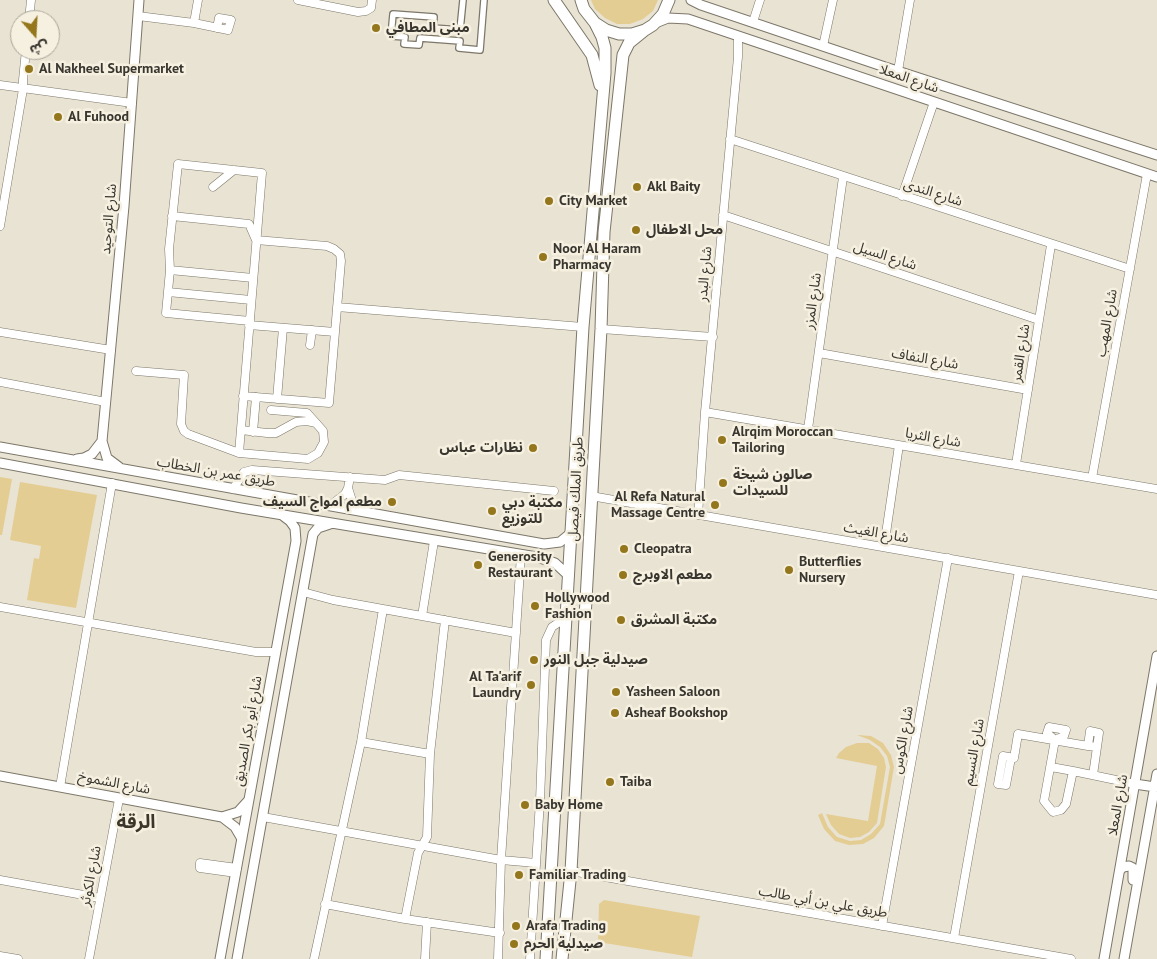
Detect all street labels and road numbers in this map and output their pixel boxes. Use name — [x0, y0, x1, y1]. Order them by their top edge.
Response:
street label: شارع المعلا — [877, 61, 941, 97]
street label: شارع الندى — [901, 176, 965, 210]
street label: شارع التوحيد — [98, 183, 120, 255]
street label: شارع السيل — [851, 238, 919, 274]
street label: شارع البدر — [694, 246, 716, 302]
street label: شارع المزر — [801, 272, 825, 330]
street label: شارع المهب — [1093, 288, 1121, 358]
street label: شارع القمر — [1008, 323, 1034, 383]
street label: شارع النفاف — [890, 345, 960, 373]
street label: شارع الثريا — [904, 425, 962, 451]
street label: طريق الملك فيصل — [565, 436, 587, 542]
street label: طريق عمر بن الخطاب — [156, 453, 276, 491]
street label: شارع الغيث — [842, 519, 910, 547]
street label: شارع أبو بكر الصديق — [230, 674, 266, 788]
street label: شارع الكوس — [889, 705, 917, 775]
street label: شارع النسيم — [960, 717, 988, 787]
street label: شارع الشموخ — [76, 768, 152, 798]
street label: شارع المعلا — [1104, 773, 1132, 837]
street label: شارع الكوثر — [77, 844, 105, 908]
street label: طريق علي بن أبي طالب — [757, 882, 889, 922]

